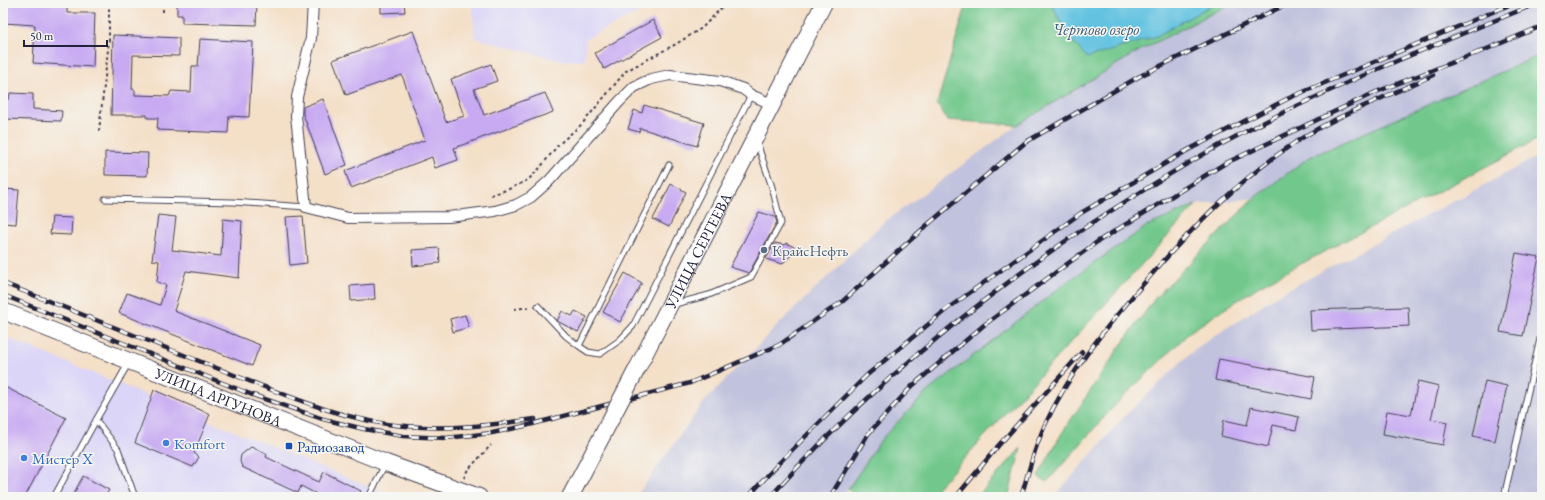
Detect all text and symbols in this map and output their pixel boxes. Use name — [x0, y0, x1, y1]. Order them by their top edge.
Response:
water label: Чертово озеро — [1053, 19, 1139, 40]
scale bar — [24, 22, 107, 48]
text: 50 m — [30, 28, 54, 44]
street label: УЛИЦА СЕРГЕЕВА — [660, 189, 735, 312]
place label: КрайсНефть — [772, 241, 848, 260]
marker: КрайсНефть — [759, 245, 769, 255]
street label: УЛИЦА АРГУНОВА — [151, 362, 286, 431]
place label: Komfort — [174, 434, 225, 453]
place label: Радиозавод — [297, 437, 365, 456]
marker: Komfort — [161, 438, 171, 448]
marker: Радиозавод — [284, 441, 294, 451]
place label: Мистер Х — [32, 449, 93, 468]
marker: Мистер Х — [19, 453, 29, 463]

